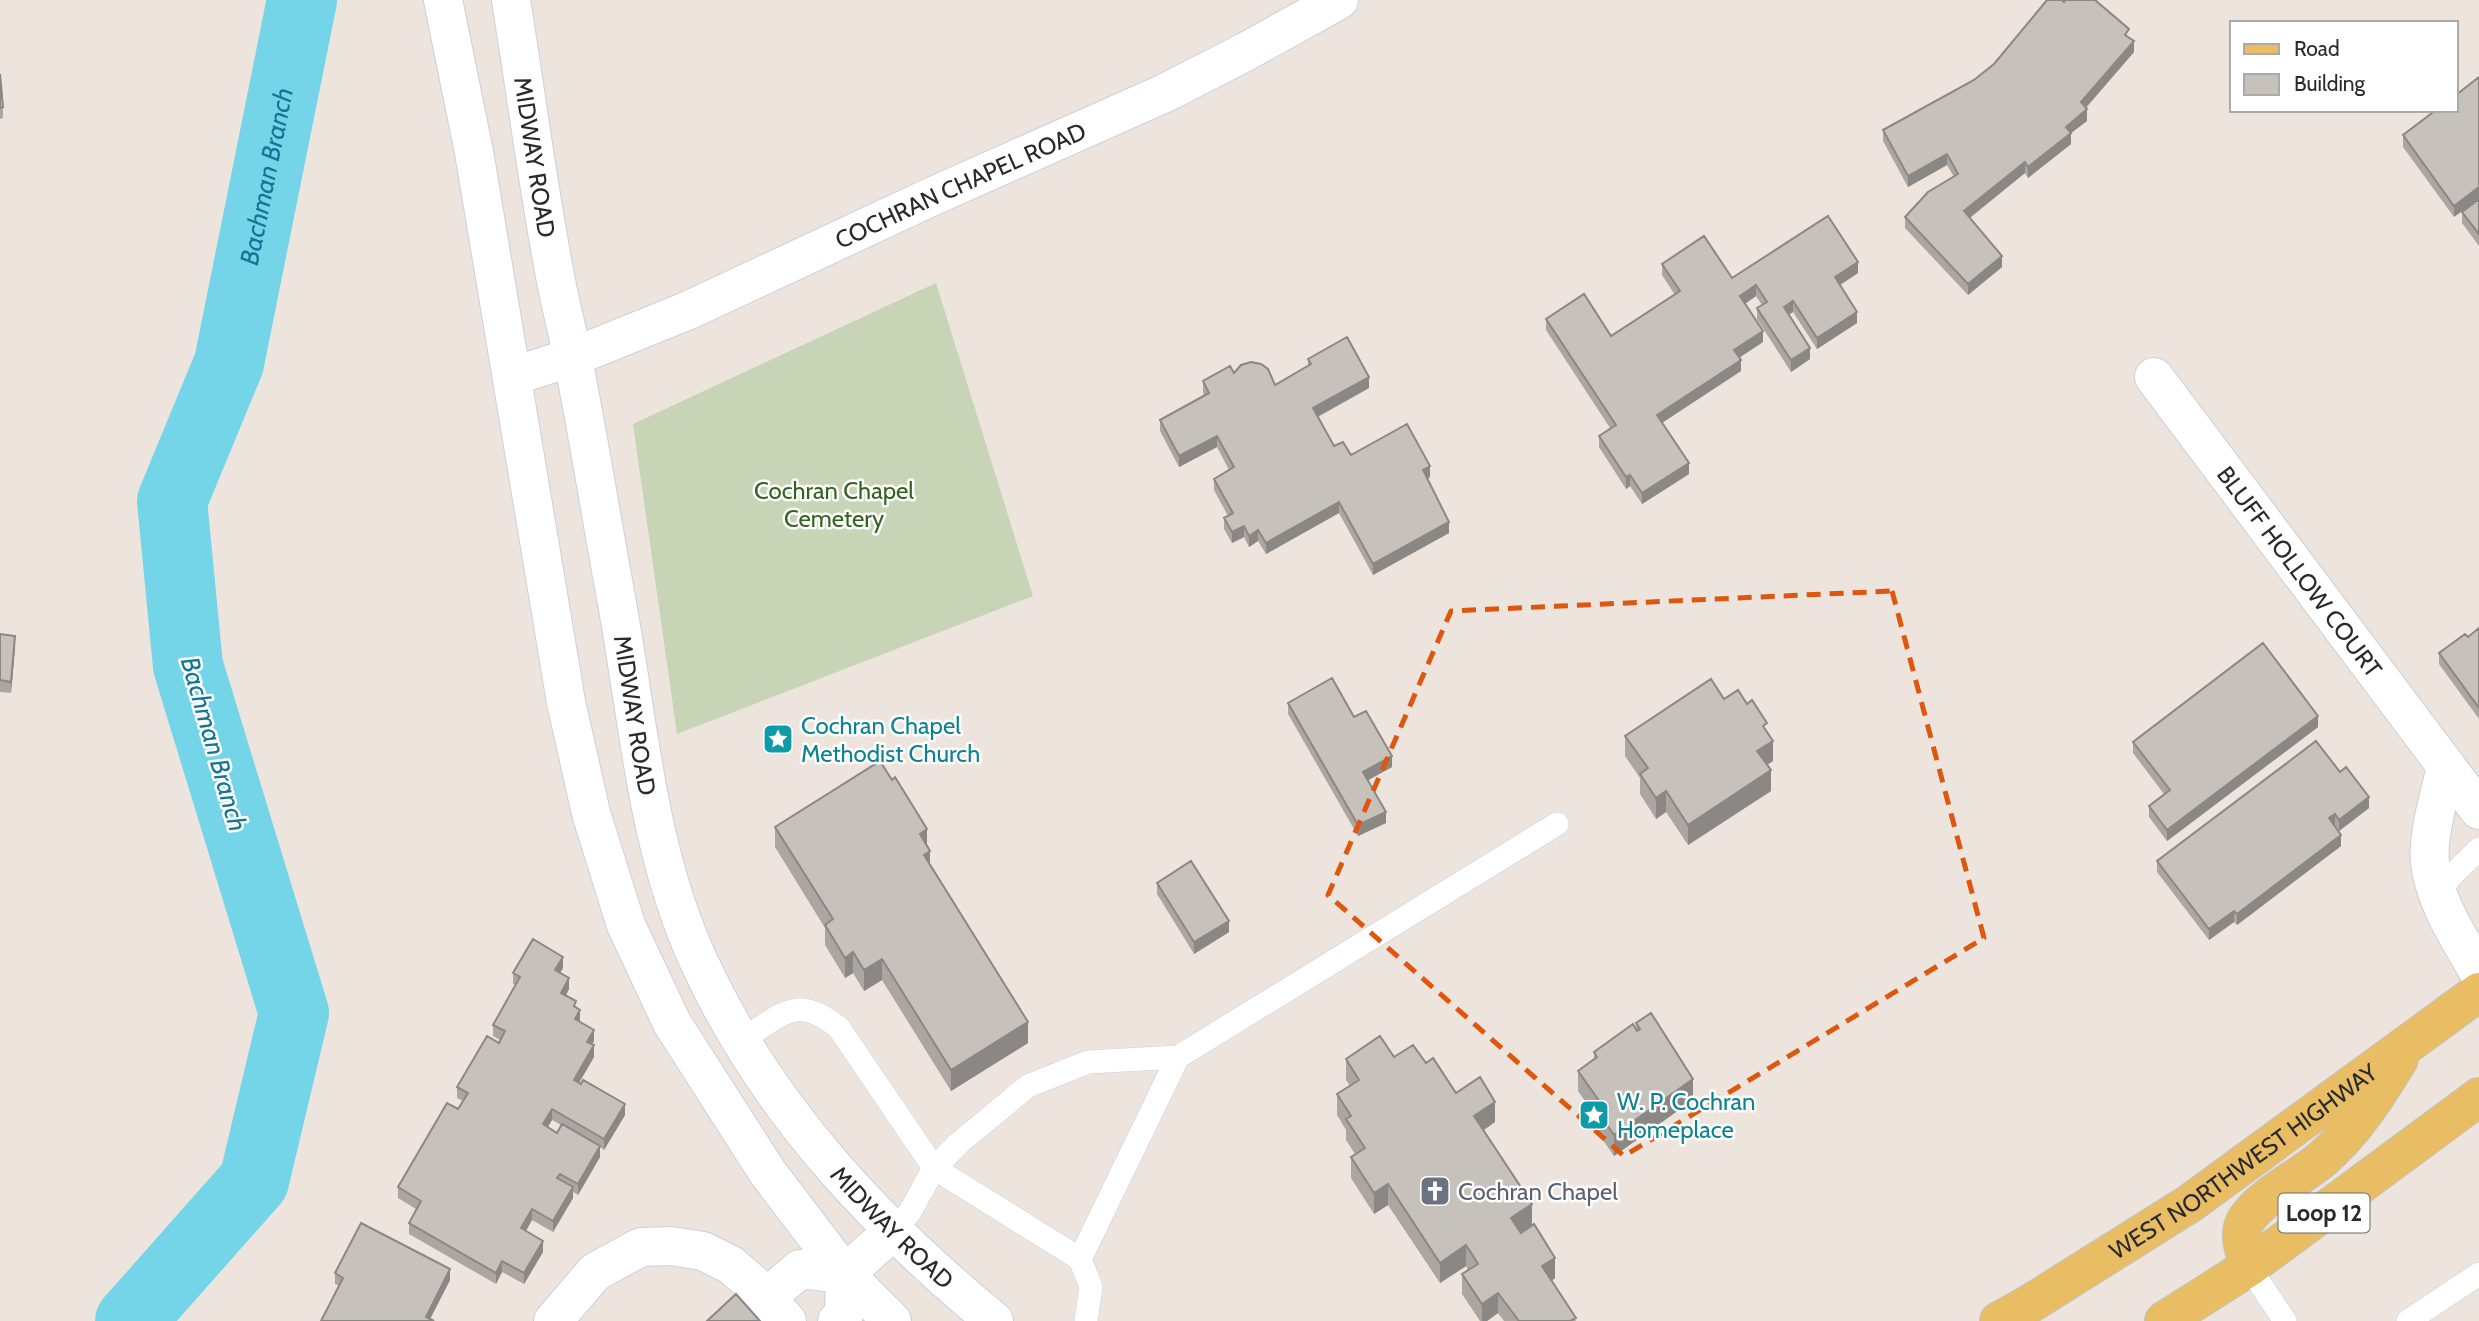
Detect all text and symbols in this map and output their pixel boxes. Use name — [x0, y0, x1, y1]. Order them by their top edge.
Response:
legend — [2230, 21, 2458, 112]
text: Road — [2294, 36, 2340, 61]
text: Building — [2294, 71, 2366, 96]
street label: MIDWAY ROAD — [509, 75, 562, 240]
water label: Bachman Branch — [233, 85, 300, 268]
street label: COCHRAN CHAPEL ROAD — [830, 116, 1090, 254]
street label: BLUFF HOLLOW COURT — [2211, 460, 2389, 683]
park label: Cochran Chapel Cemetery — [754, 476, 914, 533]
street label: MIDWAY ROAD — [608, 633, 663, 798]
water label: Bachman Branch — [174, 653, 254, 835]
place label: Cochran Chapel Methodist Church — [801, 711, 980, 768]
place icon: Cochran Chapel Methodist Church — [761, 722, 795, 756]
street label: WEST NORTHWEST HIGHWAY — [2104, 1057, 2383, 1265]
place label: W. P. Cochran Homeplace — [1617, 1087, 1755, 1144]
place icon: W. P. Cochran Homeplace — [1577, 1098, 1611, 1132]
street label: MIDWAY ROAD — [825, 1160, 960, 1294]
church icon: Cochran Chapel — [1418, 1174, 1452, 1208]
place label: Cochran Chapel — [1458, 1177, 1618, 1206]
road number: Loop 12 — [2278, 1194, 2370, 1232]

